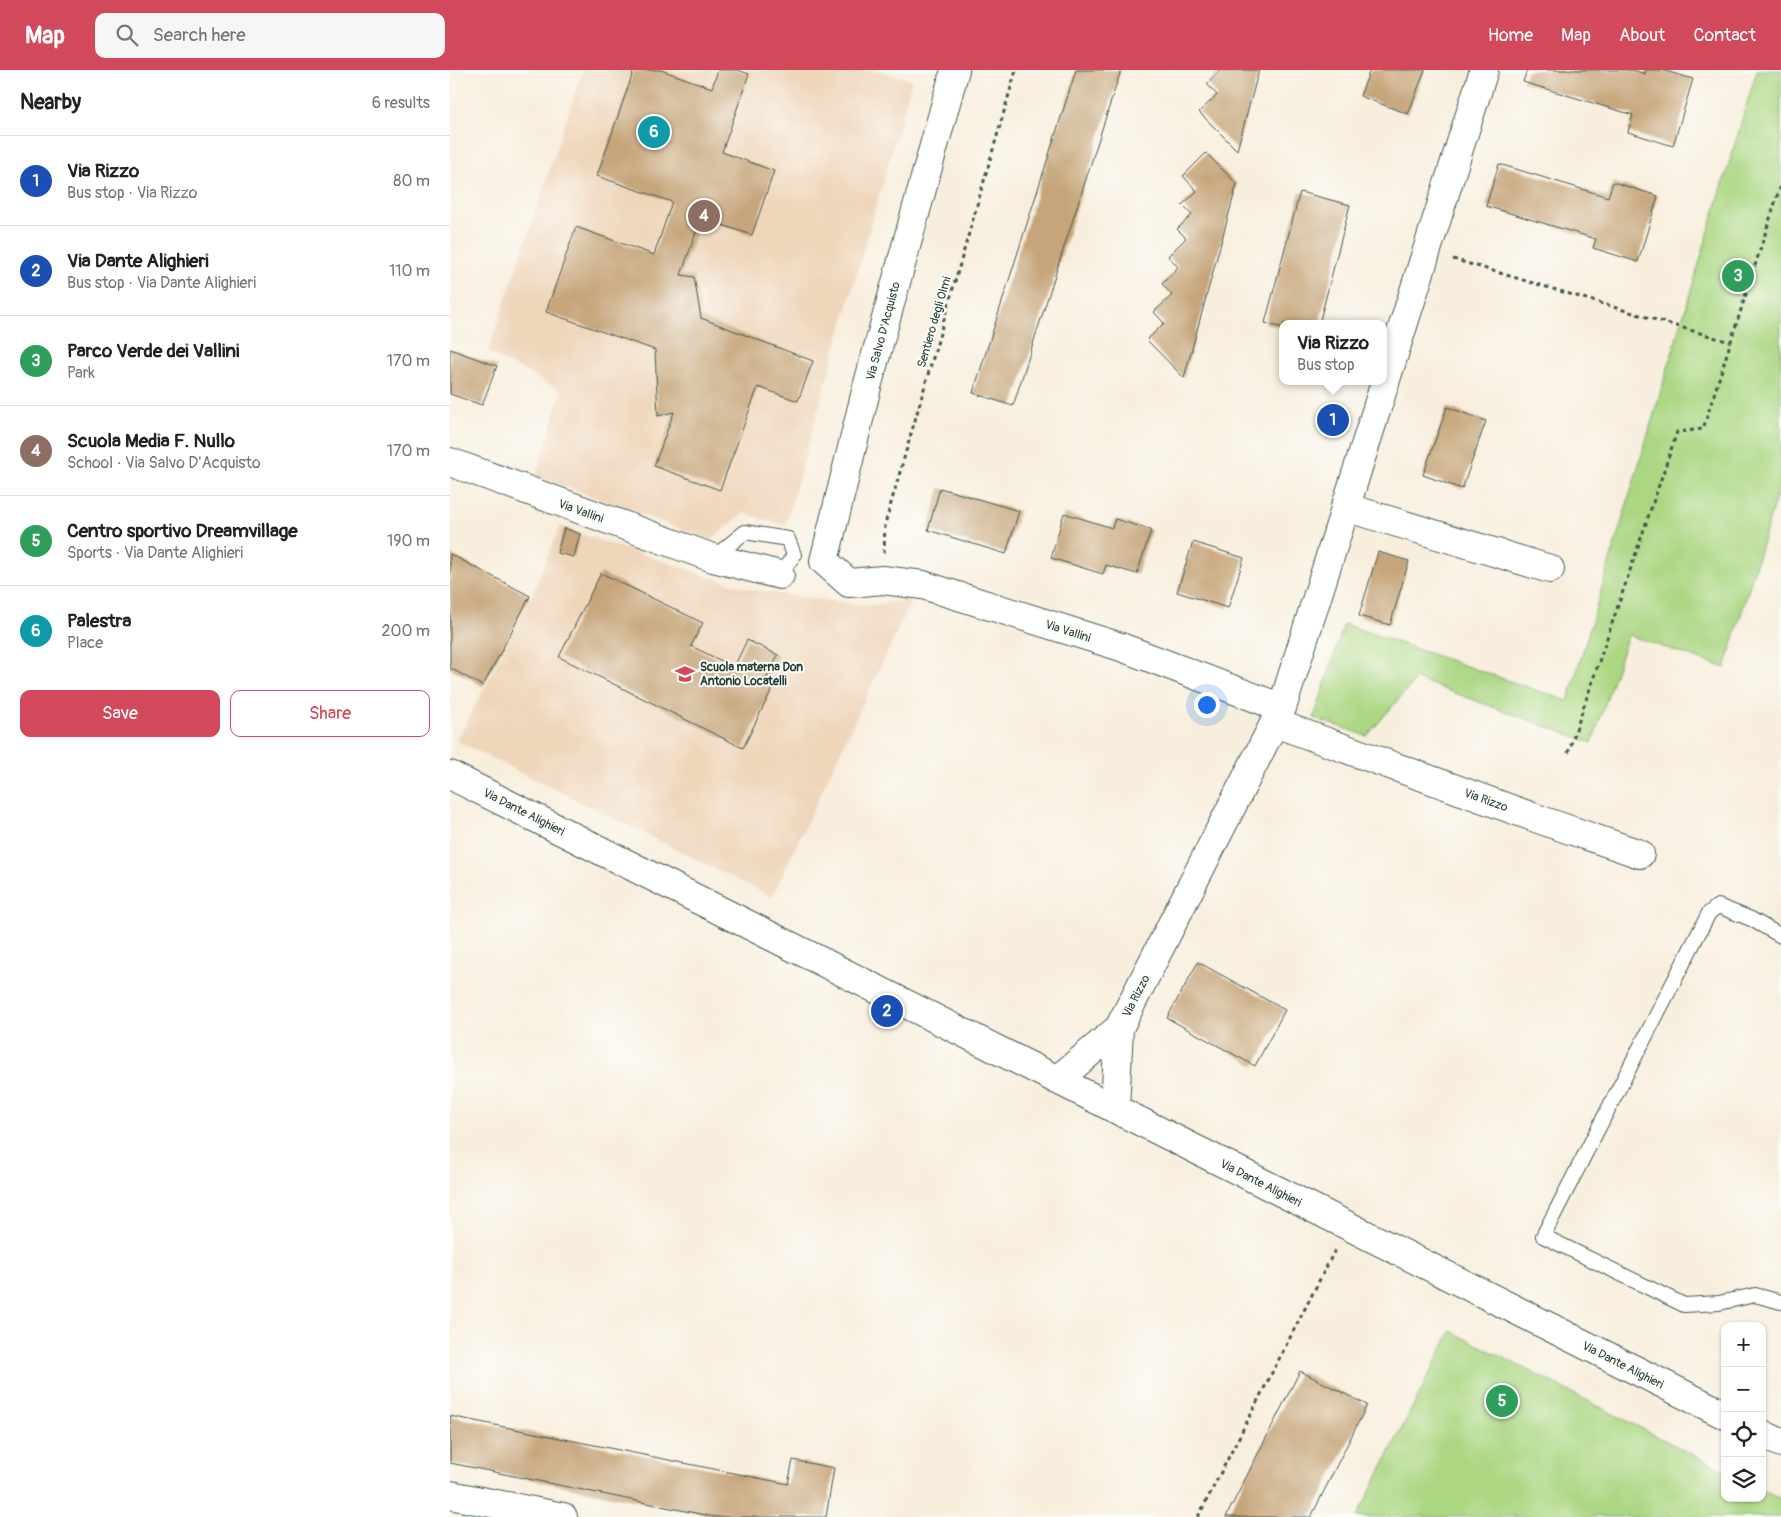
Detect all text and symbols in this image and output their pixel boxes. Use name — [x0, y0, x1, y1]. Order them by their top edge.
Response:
search box — [95, 13, 445, 58]
text: Map — [25, 21, 65, 50]
icon: search — [113, 21, 141, 49]
text: Search here — [153, 23, 246, 47]
text: Home — [1488, 24, 1533, 47]
text: Map — [1561, 24, 1591, 47]
text: About — [1619, 24, 1665, 47]
text: Contact — [1693, 24, 1756, 47]
text: Nearby — [20, 89, 81, 116]
text: 6 results — [372, 93, 430, 113]
pin: 6 — [638, 113, 670, 151]
text: Via Rizzo — [67, 159, 139, 183]
text: 1 — [33, 171, 39, 191]
text: 80 m — [393, 171, 430, 191]
text: Bus stop · Via Rizzo — [67, 183, 197, 203]
pin: 4 — [688, 197, 720, 235]
text: Via Dante Alighieri — [67, 249, 209, 273]
pin: 3 — [1722, 257, 1754, 295]
text: 2 — [32, 261, 40, 281]
text: 110 m — [389, 261, 430, 281]
text: Bus stop · Via Dante Alighieri — [67, 273, 256, 293]
street label: Sentiero degli Olmi — [914, 275, 955, 369]
street label: Via Salvo D'Acquisto — [863, 280, 904, 382]
popup — [1279, 320, 1387, 385]
text: Via Rizzo — [1297, 331, 1369, 355]
text: Parco Verde dei Vallini — [67, 339, 239, 363]
text: 3 — [32, 351, 40, 371]
text: 170 m — [387, 351, 430, 371]
text: Bus stop — [1297, 355, 1355, 375]
text: Park — [67, 363, 95, 383]
pin: 1 — [1317, 401, 1349, 439]
text: Scuola Media F. Nullo — [67, 429, 235, 453]
text: 4 — [31, 441, 41, 461]
text: 170 m — [387, 441, 430, 461]
text: School · Via Salvo D'Acquisto — [67, 453, 261, 473]
street label: Via Vallini — [556, 496, 605, 527]
text: Centro sportivo Dreamvillage — [67, 519, 298, 543]
text: 5 — [32, 531, 40, 551]
text: 190 m — [387, 531, 430, 551]
text: Sports · Via Dante Alighieri — [67, 543, 243, 563]
text: Palestra — [67, 609, 131, 633]
street label: Via Vallini — [1043, 617, 1092, 646]
text: 6 — [31, 621, 41, 641]
text: 200 m — [382, 621, 430, 641]
text: Place — [67, 633, 103, 653]
place label: Scuola materna Don Antonio Locatelli — [700, 660, 803, 689]
school or university icon: Scuola materna Don Antonio Locatelli — [674, 663, 696, 685]
button: Save — [20, 690, 220, 737]
button: Share — [230, 690, 430, 737]
your location — [1194, 692, 1220, 718]
street label: Via Dante Alighieri — [481, 785, 567, 839]
street label: Via Rizzo — [1462, 786, 1510, 815]
street label: Via Rizzo — [1119, 972, 1154, 1020]
pin: 2 — [871, 992, 903, 1030]
street label: Via Dante Alighieri — [1218, 1156, 1304, 1210]
map controls — [1721, 1322, 1766, 1502]
button: + — [1721, 1322, 1766, 1367]
street label: Via Dante Alighieri — [1580, 1338, 1666, 1392]
button: − — [1721, 1367, 1766, 1412]
pin: 5 — [1486, 1382, 1518, 1420]
button: locate — [1721, 1412, 1766, 1457]
button: layers — [1721, 1457, 1766, 1502]

